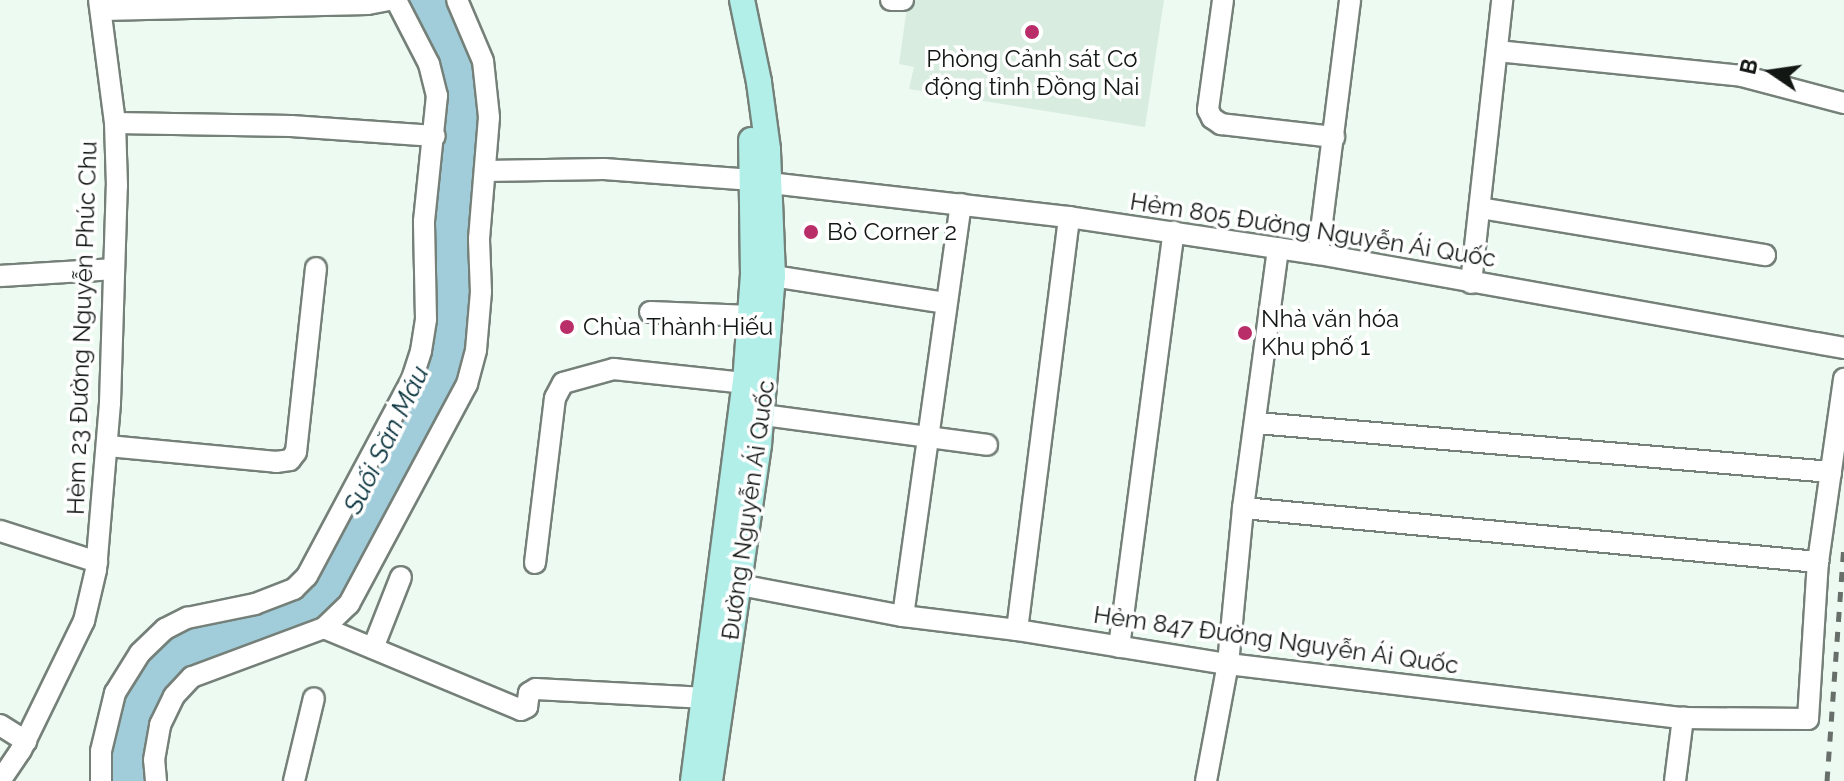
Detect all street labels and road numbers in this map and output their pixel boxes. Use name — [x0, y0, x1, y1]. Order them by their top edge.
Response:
street label: Hẻm 23 Đường Nguyễn Phúc Chu — [61, 141, 103, 515]
street label: Hẻm 805 Đường Nguyễn Ái Quốc — [1128, 187, 1498, 273]
street label: Đường Nguyễn Ái Quốc — [715, 378, 781, 642]
street label: Hẻm 847 Đường Nguyễn Ái Quốc — [1091, 600, 1461, 680]

